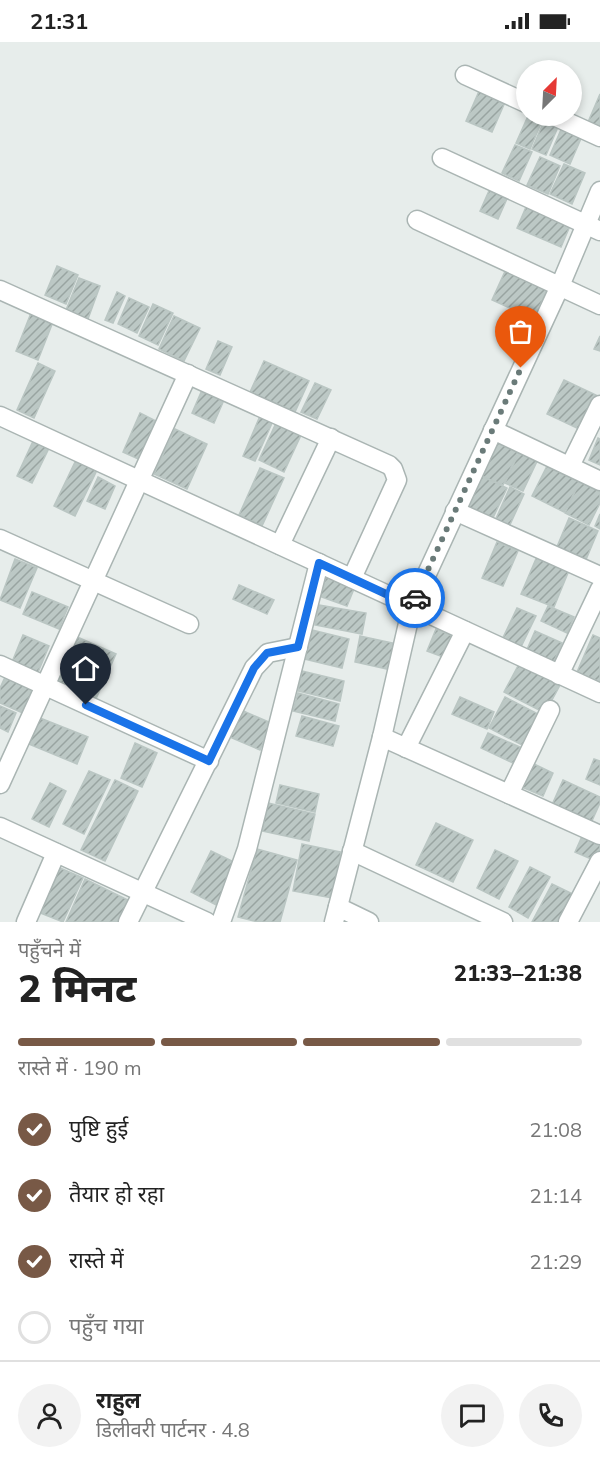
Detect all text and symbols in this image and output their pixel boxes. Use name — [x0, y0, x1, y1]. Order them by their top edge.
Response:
text: 21:31 — [30, 7, 88, 35]
north arrow — [516, 60, 582, 126]
map controls — [516, 60, 582, 126]
pin — [495, 306, 546, 368]
icon: bag — [504, 315, 537, 348]
courier — [385, 568, 445, 628]
icon: car — [399, 582, 432, 615]
pin — [60, 643, 111, 705]
icon: home — [69, 652, 102, 685]
text: पहुँचने में — [18, 937, 81, 962]
text: 21:33–21:38 — [454, 959, 582, 987]
text: 2 मिनट — [18, 963, 136, 1012]
text: रास्ते में · 190 m — [18, 1055, 142, 1080]
icon: check — [18, 1113, 51, 1146]
text: पुष्टि हुई — [69, 1114, 128, 1142]
text: 21:08 — [529, 1117, 582, 1142]
icon: check — [18, 1179, 51, 1212]
text: तैयार हो रहा — [69, 1180, 164, 1208]
text: 21:14 — [529, 1183, 582, 1208]
icon: check — [18, 1245, 51, 1278]
text: रास्ते में — [69, 1246, 124, 1274]
text: 21:29 — [529, 1249, 582, 1274]
text: पहुँच गया — [69, 1312, 144, 1340]
button: person — [18, 1384, 81, 1447]
button: chat — [441, 1384, 504, 1447]
button: phone — [519, 1384, 582, 1447]
text: राहुल — [96, 1386, 141, 1414]
text: डिलीवरी पार्टनर · 4.8 — [96, 1417, 250, 1442]

